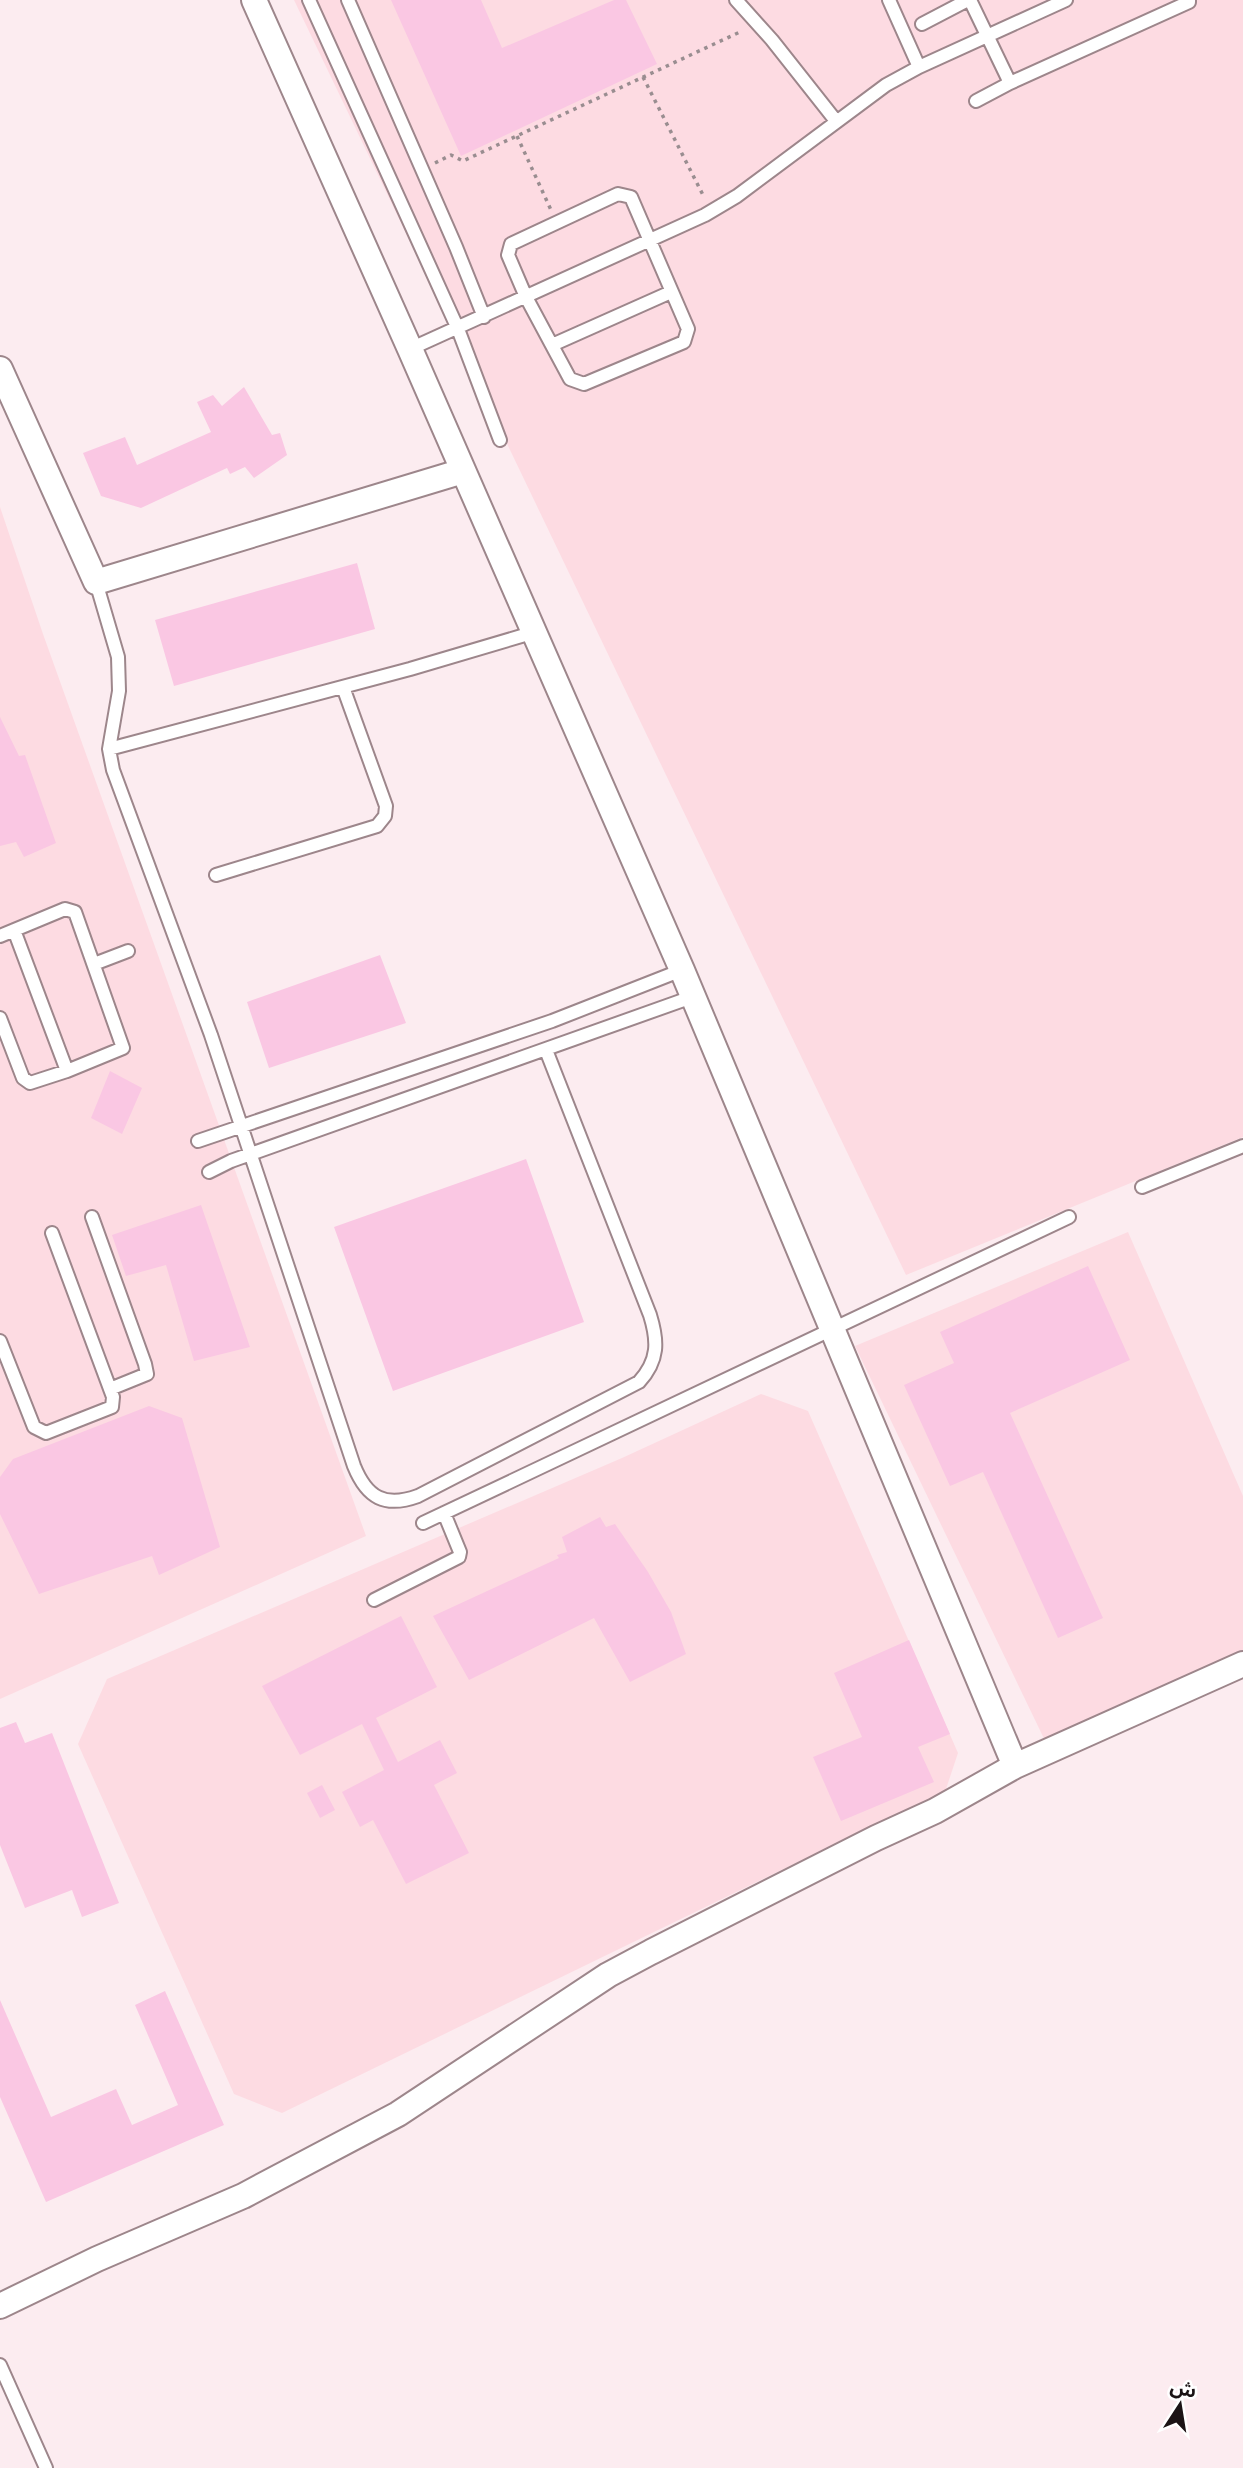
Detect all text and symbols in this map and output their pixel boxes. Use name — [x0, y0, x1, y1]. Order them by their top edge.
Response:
north arrow — [1145, 2370, 1215, 2440]
text: ش — [1168, 2373, 1199, 2405]

